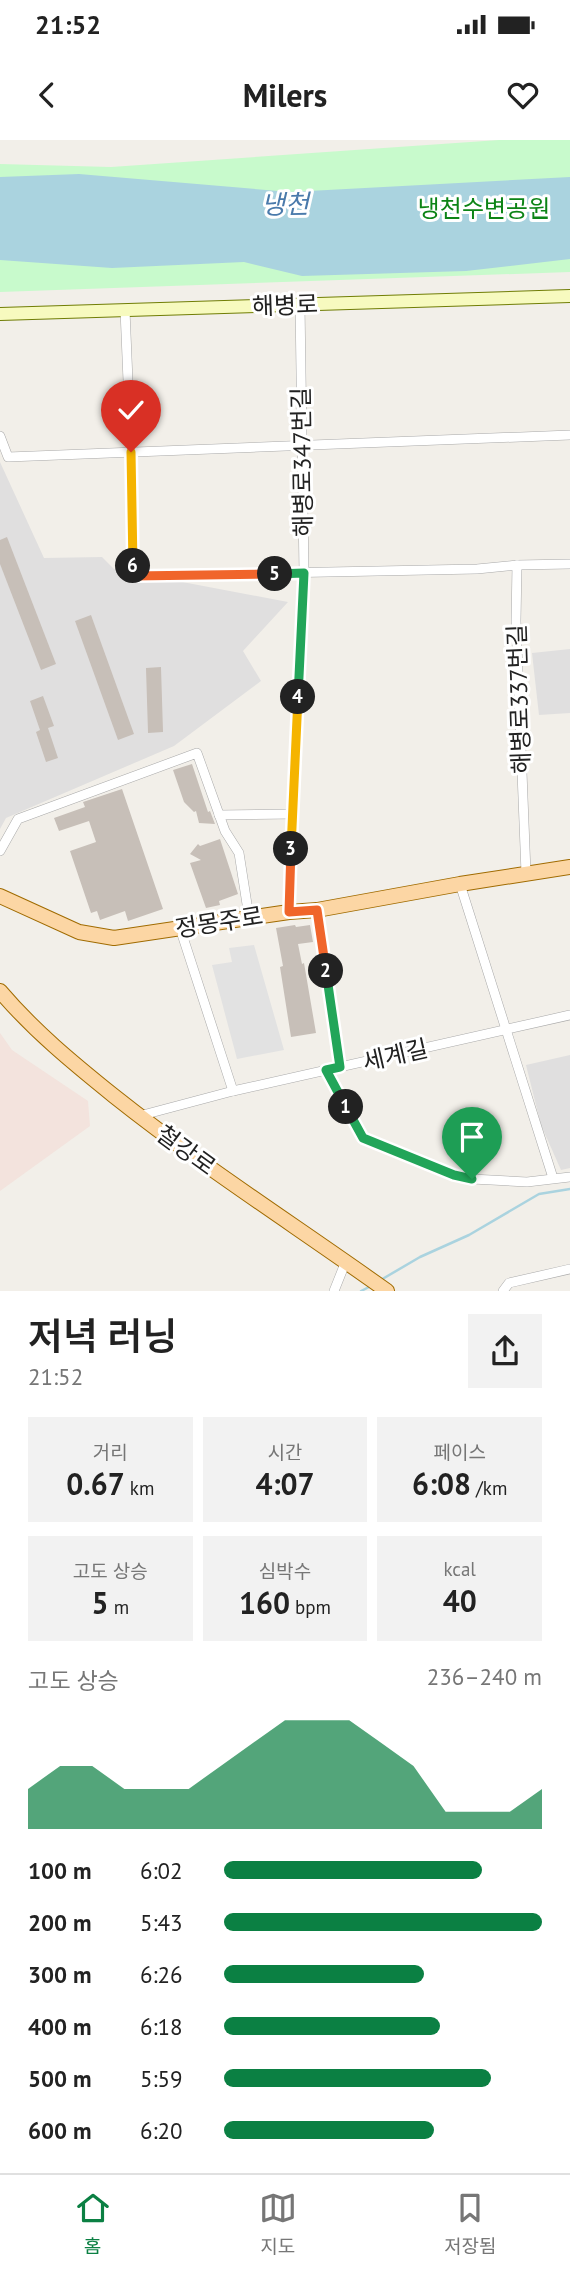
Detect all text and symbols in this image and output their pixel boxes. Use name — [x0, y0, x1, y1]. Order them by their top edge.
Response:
text: 21:52 — [35, 8, 101, 41]
text: Milers — [243, 74, 327, 116]
icon: back — [28, 76, 66, 114]
icon: heart — [504, 76, 542, 114]
water label: 냉천 — [261, 187, 312, 221]
park label: 냉천수변공원 — [418, 193, 550, 224]
street label: 해병로 — [251, 288, 319, 322]
pin — [101, 380, 161, 452]
street label: 해병로347번길 — [285, 387, 319, 537]
icon: check — [112, 391, 150, 429]
pin: 6 — [116, 548, 150, 584]
text: 6 — [127, 553, 138, 577]
pin: 5 — [258, 556, 292, 592]
text: 5 — [269, 561, 280, 585]
street label: 해병로337번길 — [501, 624, 537, 774]
pin: 4 — [280, 680, 316, 714]
text: 4 — [292, 684, 303, 708]
pin: 3 — [274, 832, 308, 866]
text: 3 — [285, 836, 296, 860]
street label: 정몽주로 — [173, 900, 265, 944]
pin: 2 — [308, 954, 344, 988]
text: 2 — [320, 958, 331, 982]
street label: 세계길 — [359, 1032, 431, 1078]
pin: 1 — [328, 1090, 364, 1124]
text: 1 — [340, 1094, 351, 1118]
pin — [442, 1107, 502, 1179]
street label: 철강로 — [150, 1118, 222, 1182]
icon: arrive — [453, 1118, 491, 1156]
text: 저녁 러닝 — [28, 1311, 177, 1360]
button: share — [468, 1314, 542, 1388]
text: 21:52 — [28, 1362, 83, 1391]
text: 거리 — [93, 1440, 128, 1464]
text: 시간 — [268, 1440, 302, 1464]
text: 페이스 — [433, 1440, 486, 1464]
text: 0.67 — [66, 1464, 125, 1503]
text: 4:07 — [255, 1464, 315, 1503]
text: 6:08 — [412, 1464, 471, 1503]
text: km — [125, 1476, 154, 1500]
text: /km — [471, 1476, 507, 1500]
text: kcal — [443, 1557, 476, 1581]
text: 고도 상승 — [73, 1559, 148, 1583]
text: 심박수 — [259, 1559, 311, 1583]
text: 40 — [443, 1581, 477, 1620]
text: 5 — [92, 1583, 109, 1622]
text: 160 — [239, 1583, 290, 1622]
text: m — [109, 1595, 129, 1619]
text: bpm — [290, 1595, 331, 1619]
text: 236–240 m — [427, 1662, 542, 1691]
text: 고도 상승 — [28, 1666, 119, 1695]
text: 100 m — [28, 1856, 91, 1885]
text: 6:02 — [140, 1856, 183, 1885]
text: 200 m — [28, 1908, 91, 1937]
text: 5:43 — [140, 1908, 183, 1937]
text: 300 m — [28, 1960, 91, 1989]
text: 6:26 — [140, 1960, 183, 1989]
text: 400 m — [28, 2012, 91, 2041]
text: 6:18 — [140, 2012, 183, 2041]
text: 500 m — [28, 2064, 91, 2093]
text: 5:59 — [140, 2064, 183, 2093]
text: 600 m — [28, 2116, 91, 2145]
text: 6:20 — [140, 2116, 183, 2145]
tab: 홈 — [74, 2189, 112, 2258]
tab: 지도 — [259, 2189, 297, 2258]
tab: 저장됨 — [444, 2189, 496, 2258]

